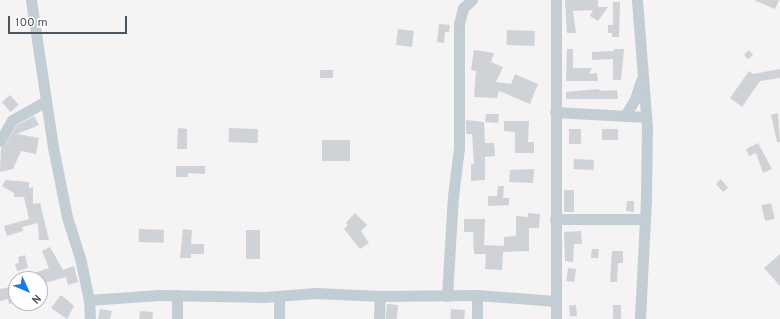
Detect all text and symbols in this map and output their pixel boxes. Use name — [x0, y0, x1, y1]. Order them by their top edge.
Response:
scale bar — [10, 8, 129, 34]
text: 100 m — [15, 15, 48, 31]
north arrow — [8, 271, 48, 311]
text: N — [28, 291, 44, 306]

